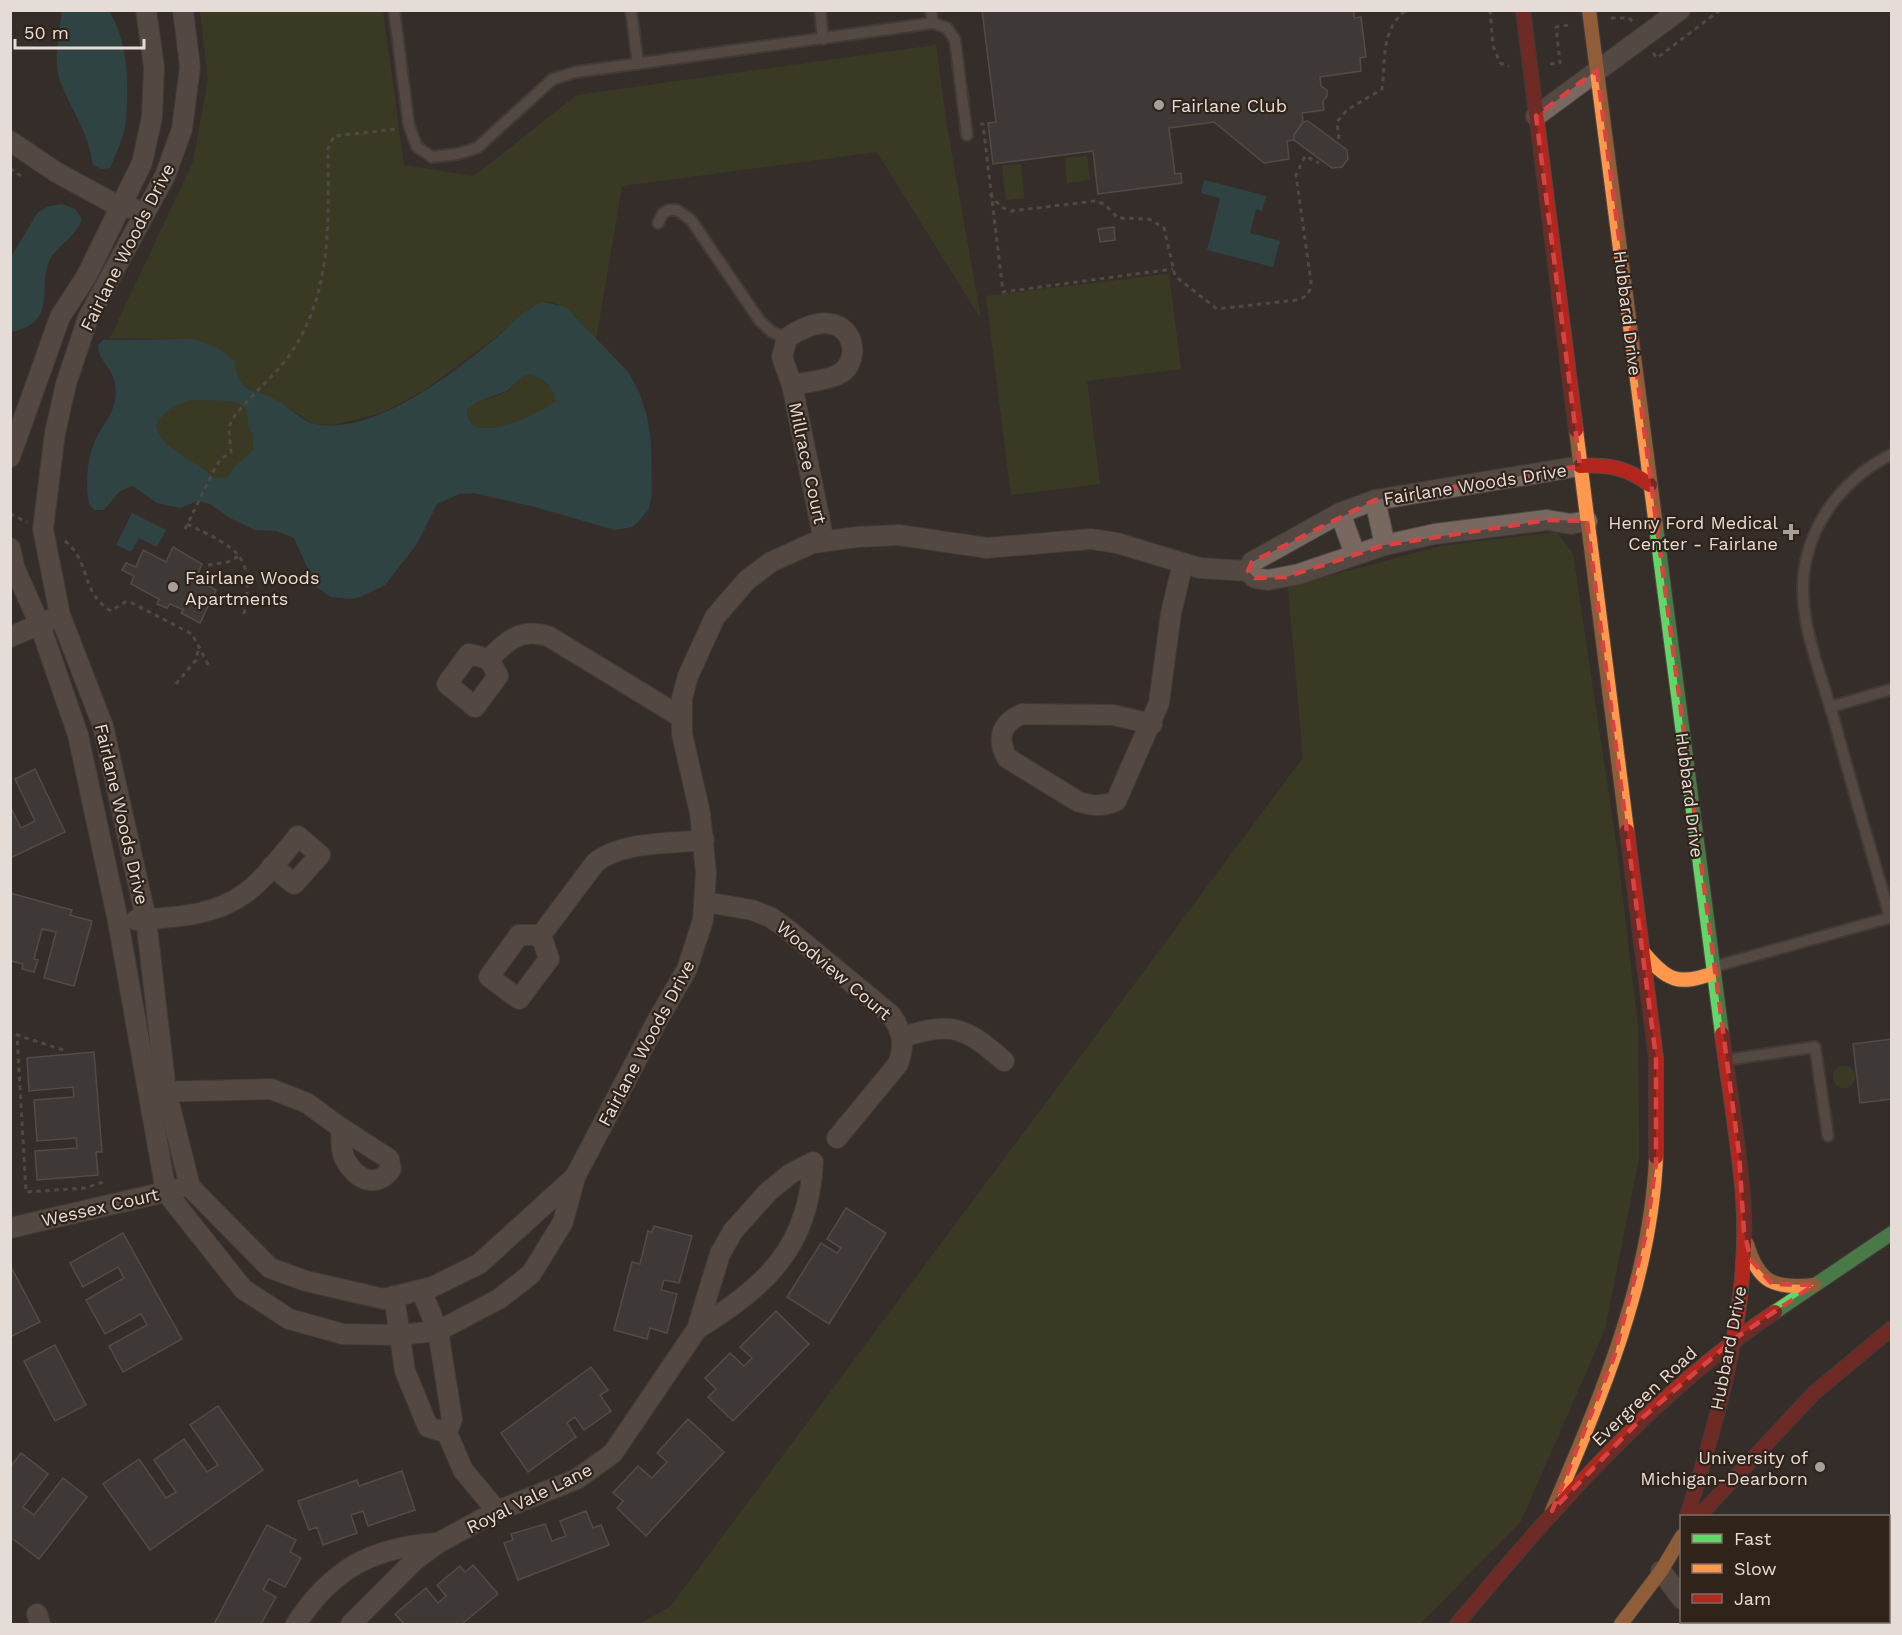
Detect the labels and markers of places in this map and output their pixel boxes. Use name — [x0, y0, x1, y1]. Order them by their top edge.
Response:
place label: Fairlane Club — [1171, 95, 1287, 116]
marker: Fairlane Club — [1152, 98, 1166, 112]
place label: Henry Ford Medical Center - Fairlane — [1608, 512, 1778, 554]
marker: Henry Ford Medical Center - Fairlane — [1782, 523, 1800, 541]
place label: Fairlane Woods Apartments — [185, 567, 319, 609]
marker: Fairlane Woods Apartments — [166, 580, 180, 594]
place label: University of Michigan-Dearborn — [1640, 1447, 1808, 1489]
marker: University of Michigan-Dearborn — [1813, 1460, 1827, 1474]

